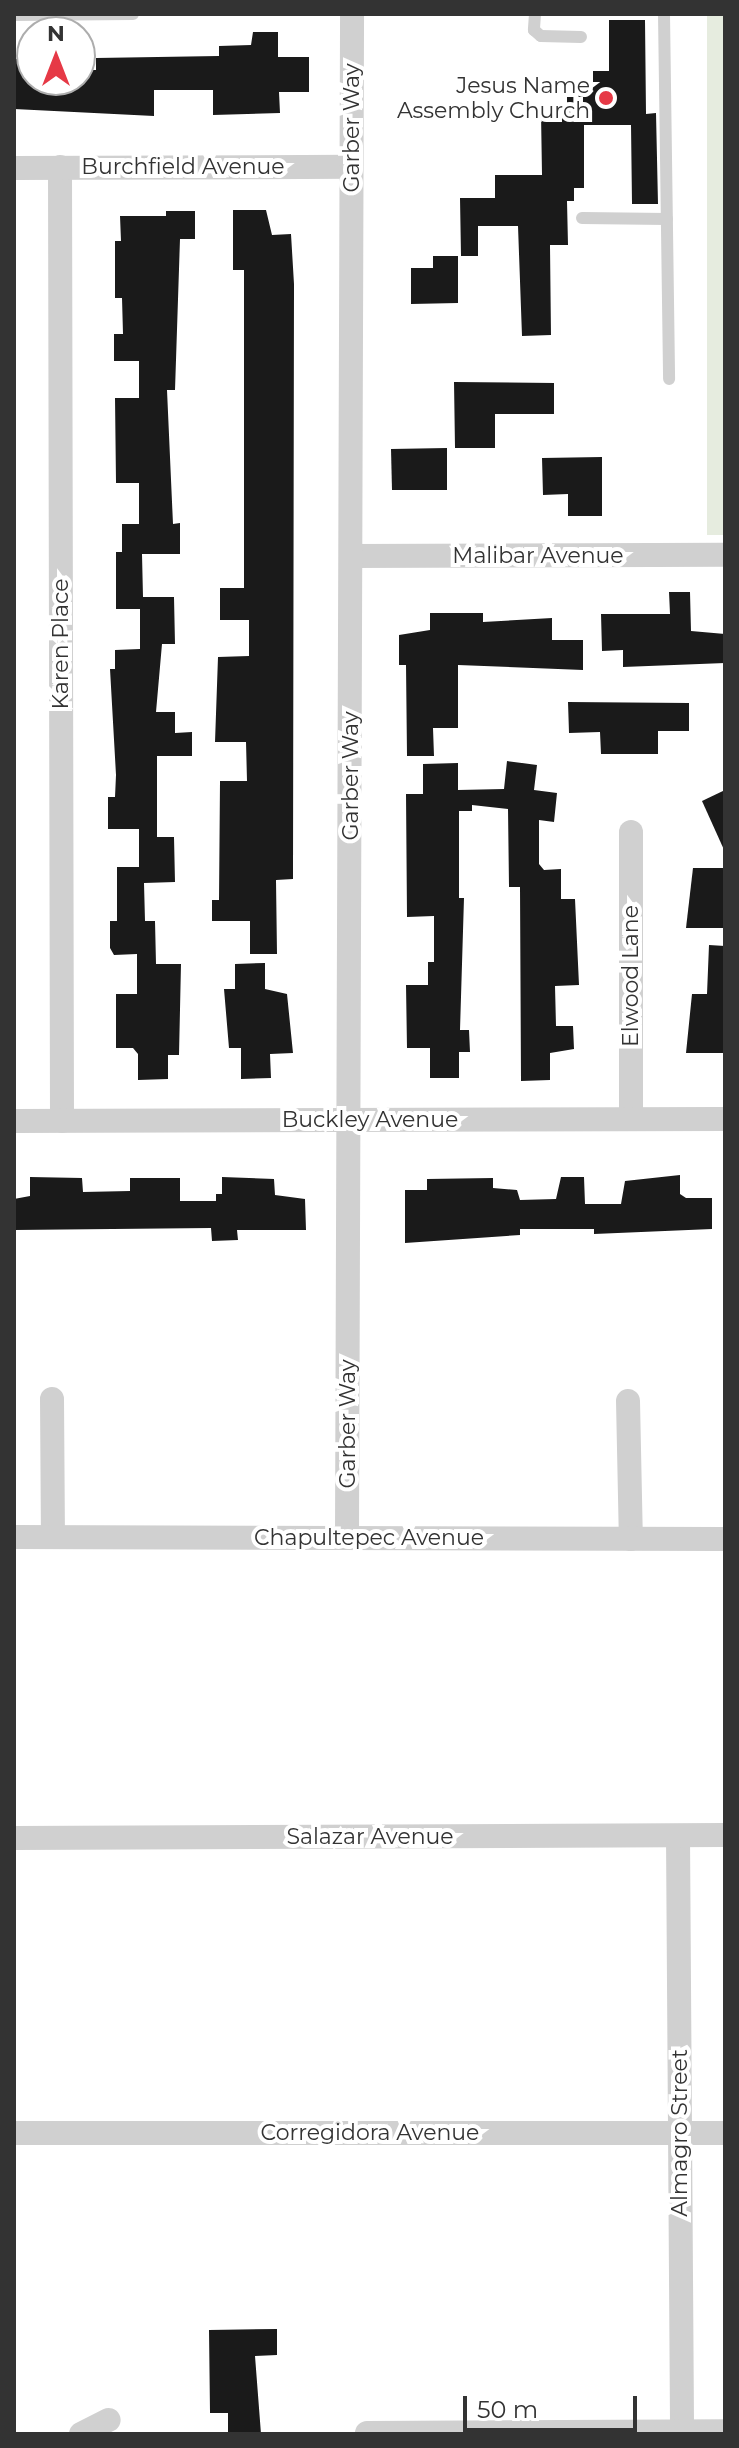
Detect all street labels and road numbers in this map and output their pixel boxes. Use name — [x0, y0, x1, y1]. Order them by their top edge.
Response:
street label: Garber Way — [339, 63, 365, 193]
street label: Burchfield Avenue — [81, 154, 285, 180]
street label: Malibar Avenue — [452, 543, 624, 569]
street label: Karen Place — [48, 579, 74, 709]
street label: Garber Way — [338, 711, 364, 841]
street label: Elwood Lane — [618, 905, 644, 1047]
street label: Buckley Avenue — [282, 1107, 458, 1133]
street label: Garber Way — [335, 1359, 361, 1489]
street label: Chapultepec Avenue — [254, 1525, 484, 1551]
street label: Salazar Avenue — [286, 1824, 454, 1850]
street label: Almagro Street — [667, 2049, 693, 2217]
street label: Corregidora Avenue — [261, 2120, 479, 2146]

